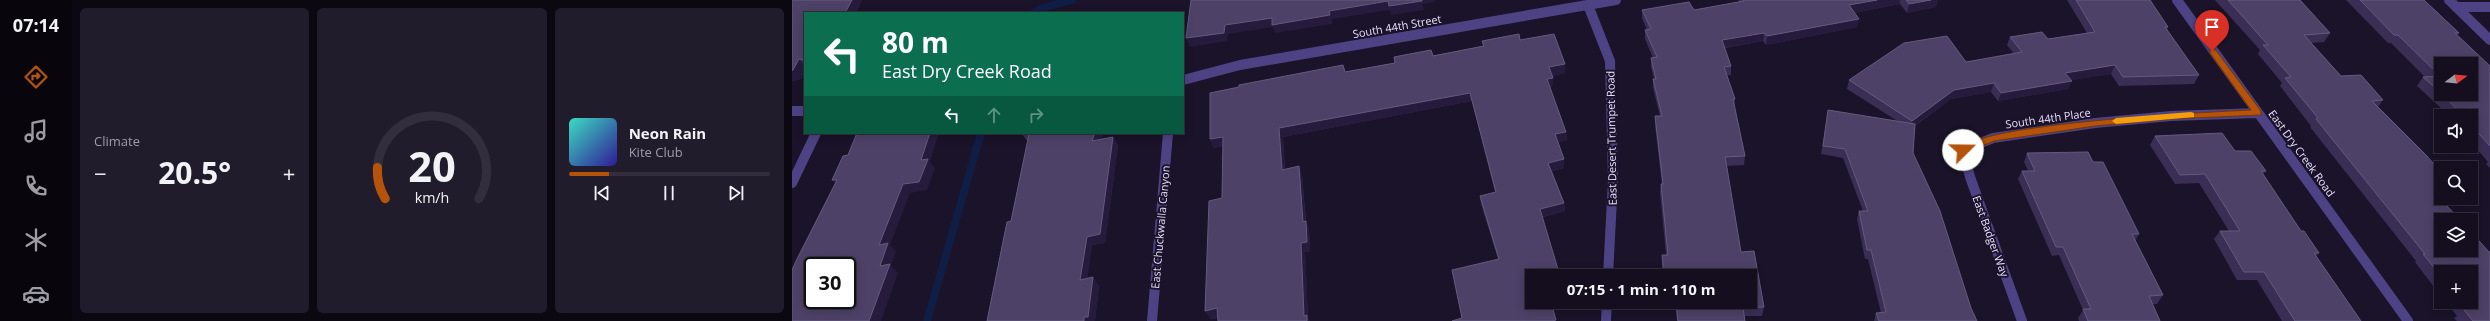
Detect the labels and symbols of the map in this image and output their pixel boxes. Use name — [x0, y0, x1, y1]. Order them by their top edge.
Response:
pin — [2195, 10, 2229, 51]
street label: South 44th Street — [1352, 11, 1443, 41]
north arrow — [2434, 57, 2478, 101]
street label: East Desert Trumpet Road — [1602, 71, 1620, 205]
street label: South 44th Place — [2004, 105, 2092, 131]
street label: East Dry Creek Road — [2265, 107, 2339, 199]
position arrow — [1942, 129, 1984, 171]
street label: East Chuckwalla Canyon — [1147, 165, 1173, 289]
street label: East Badger Way — [1969, 193, 2013, 279]
speed limit sign: 30 — [804, 257, 856, 309]

